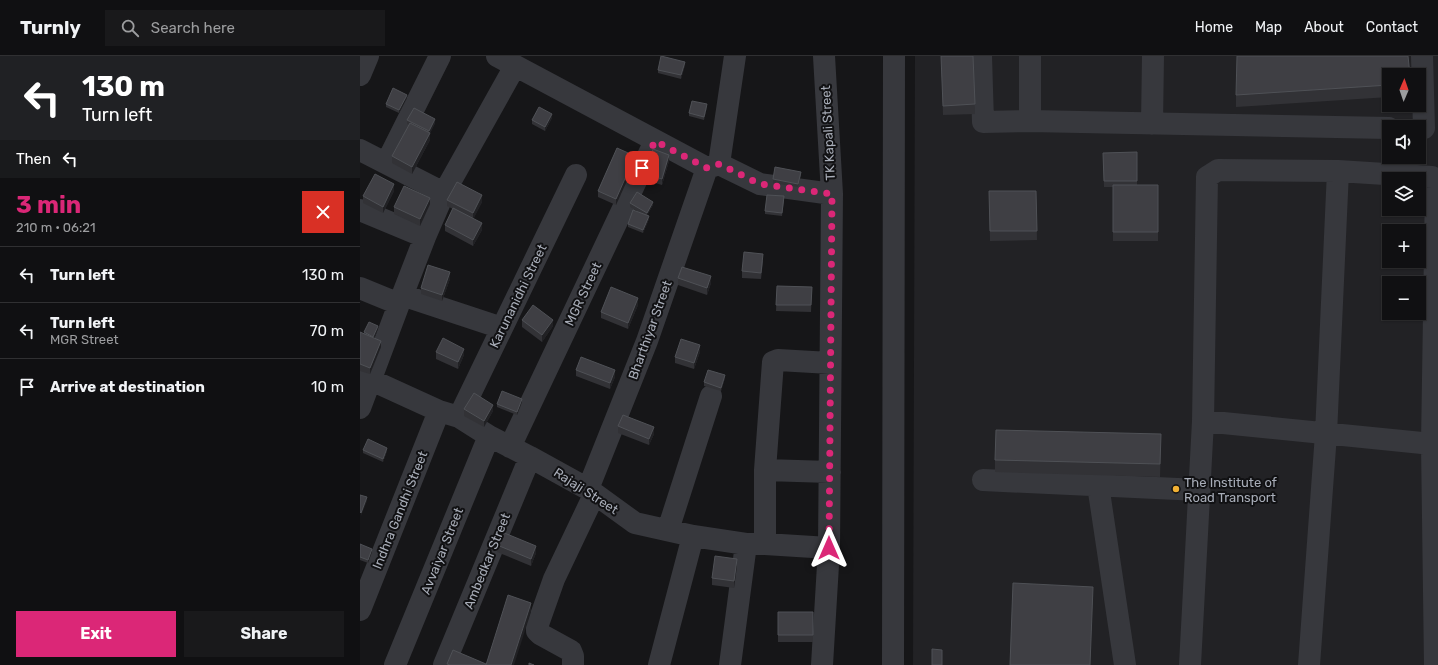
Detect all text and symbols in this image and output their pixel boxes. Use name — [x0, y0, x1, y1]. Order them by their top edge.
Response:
search box — [105, 10, 385, 46]
text: Turnly — [20, 16, 81, 39]
icon: search — [119, 17, 141, 39]
text: Search here — [151, 19, 235, 37]
text: Home — [1195, 19, 1233, 36]
text: Map — [1255, 19, 1282, 36]
text: About — [1304, 19, 1344, 36]
text: Contact — [1366, 19, 1418, 36]
north arrow — [1382, 68, 1426, 112]
map controls — [1382, 68, 1426, 320]
text: 130 m — [82, 70, 165, 103]
icon: left — [16, 72, 68, 124]
street label: TK Kapali Street — [818, 85, 838, 181]
text: Turn left — [82, 104, 152, 126]
button: sound — [1382, 120, 1426, 164]
icon: left — [59, 148, 81, 170]
text: Then — [16, 150, 51, 168]
pin — [625, 151, 659, 185]
icon: arrive — [631, 157, 653, 179]
button: layers — [1382, 172, 1426, 216]
text: 3 min — [16, 191, 81, 219]
button: close — [302, 191, 344, 233]
text: 210 m · 06:21 — [16, 220, 95, 235]
button: + — [1382, 224, 1426, 268]
street label: Karunanidhi Street — [486, 242, 550, 350]
street label: MGR Street — [562, 260, 604, 328]
icon: left — [16, 264, 38, 286]
text: Turn left — [50, 266, 115, 284]
text: 130 m — [302, 266, 344, 284]
button: − — [1382, 276, 1426, 320]
street label: Bharthiyar Street — [625, 278, 675, 382]
text: Turn left — [50, 314, 115, 332]
icon: left — [16, 320, 38, 342]
text: 70 m — [310, 322, 344, 340]
text: MGR Street — [50, 332, 118, 347]
icon: arrive — [16, 376, 38, 398]
text: Arrive at destination — [50, 378, 205, 396]
text: 10 m — [311, 378, 344, 396]
street label: Indhra Gandhi Street — [369, 449, 431, 571]
street label: Rajaji Street — [551, 465, 621, 517]
place label: The Institute of Road Transport — [1184, 475, 1277, 505]
marker: The Institute of Road Transport — [1171, 484, 1181, 494]
street label: Avvaiyar Street — [418, 505, 466, 597]
street label: Ambedkar Street — [461, 511, 513, 611]
position arrow — [808, 527, 850, 569]
button: Exit — [16, 611, 176, 657]
button: Share — [184, 611, 344, 657]

